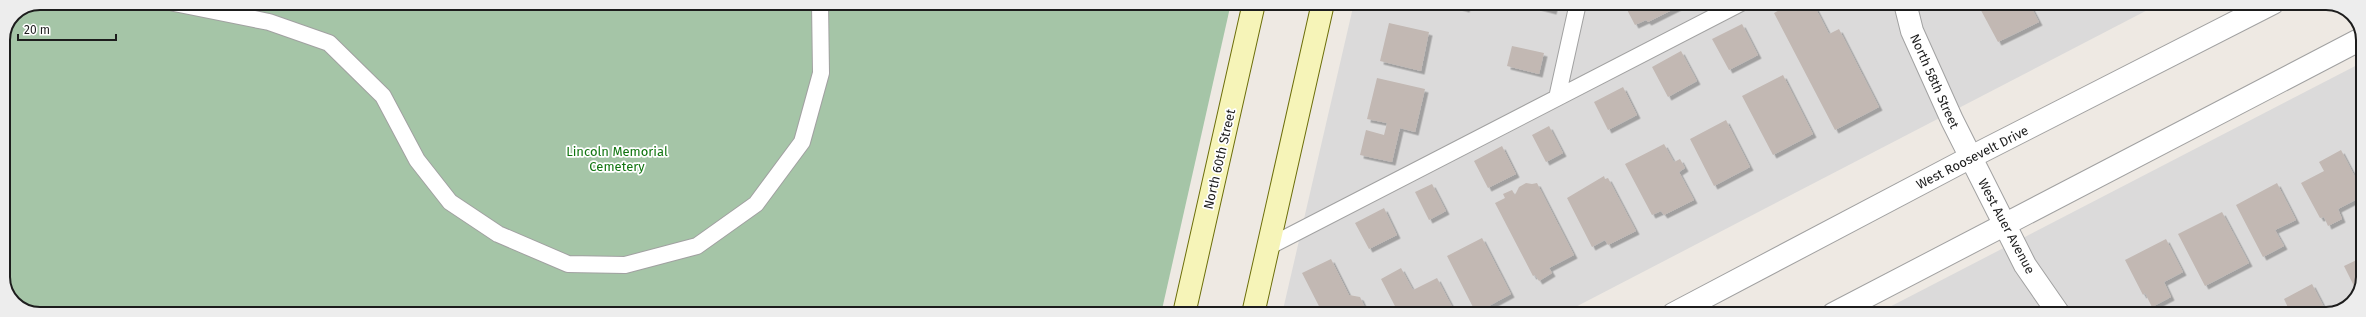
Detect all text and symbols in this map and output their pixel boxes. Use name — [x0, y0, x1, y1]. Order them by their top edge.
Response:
scale bar — [18, 16, 116, 42]
text: 20 m — [24, 23, 50, 37]
street label: North 58th Street — [1907, 32, 1962, 131]
street label: North 60th Street — [1201, 107, 1238, 211]
street label: West Roosevelt Drive — [1914, 123, 2031, 192]
park label: Lincoln Memorial Cemetery — [566, 144, 668, 174]
street label: West Auer Avenue — [1975, 176, 2038, 276]

